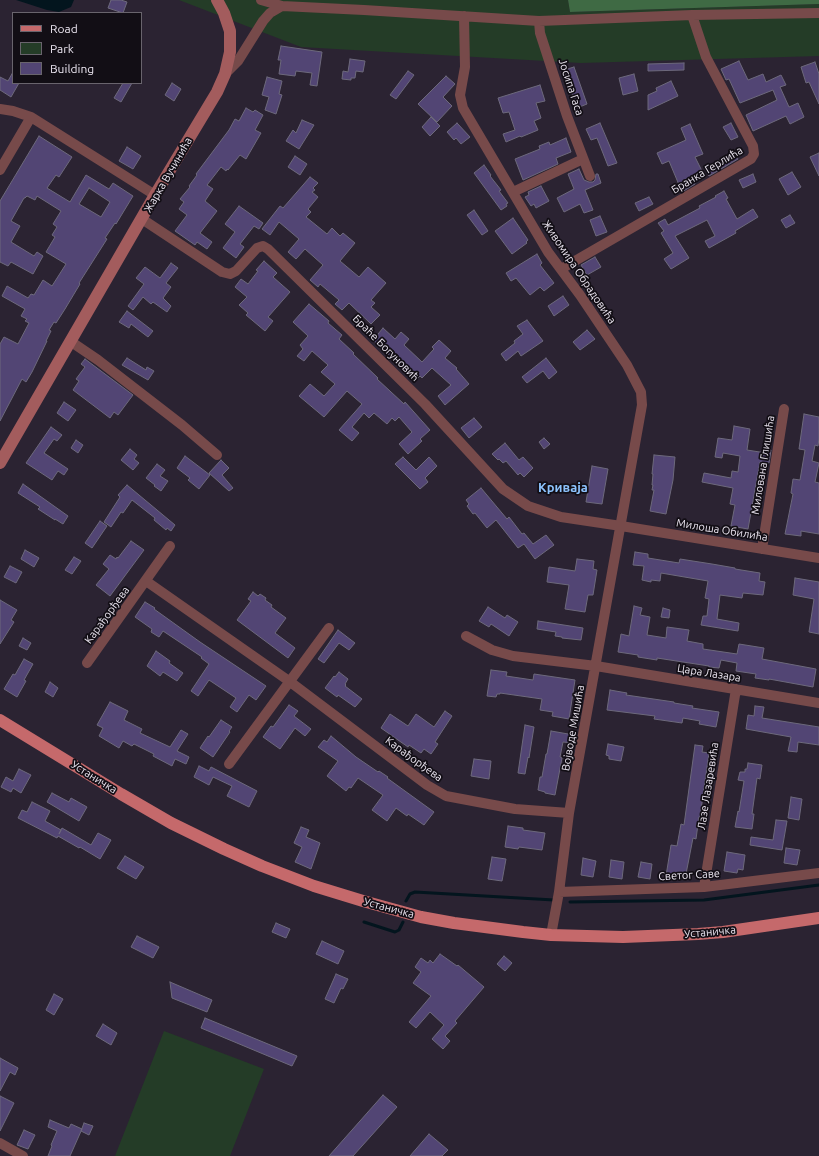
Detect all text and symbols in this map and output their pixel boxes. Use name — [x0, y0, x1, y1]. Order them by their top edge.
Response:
legend — [12, 12, 142, 84]
text: Road — [50, 22, 78, 35]
text: Park — [50, 42, 74, 55]
street label: Јосипа Гаса — [556, 57, 586, 117]
text: Building — [50, 62, 94, 75]
street label: Жарка Вучинића — [141, 135, 195, 215]
street label: Бранка Герлића — [669, 144, 745, 196]
street label: Живомира Обрадовића — [539, 218, 619, 326]
street label: Браће Богуновић — [350, 312, 422, 384]
street label: Милована Глишића — [749, 415, 777, 515]
district label: Криваја — [538, 480, 588, 496]
street label: Милоша Обилића — [675, 516, 769, 544]
street label: Карађорђева — [82, 584, 132, 646]
street label: Цара Лазара — [676, 661, 742, 685]
street label: Војводе Мишића — [559, 684, 587, 772]
street label: Карађорђева — [383, 734, 445, 784]
street label: Лазе Лазаревића — [695, 741, 721, 831]
street label: Устаничка — [69, 758, 119, 796]
street label: Светог Саве — [658, 867, 720, 883]
street label: Устаничка — [362, 895, 416, 921]
street label: Устаничка — [684, 923, 736, 941]

